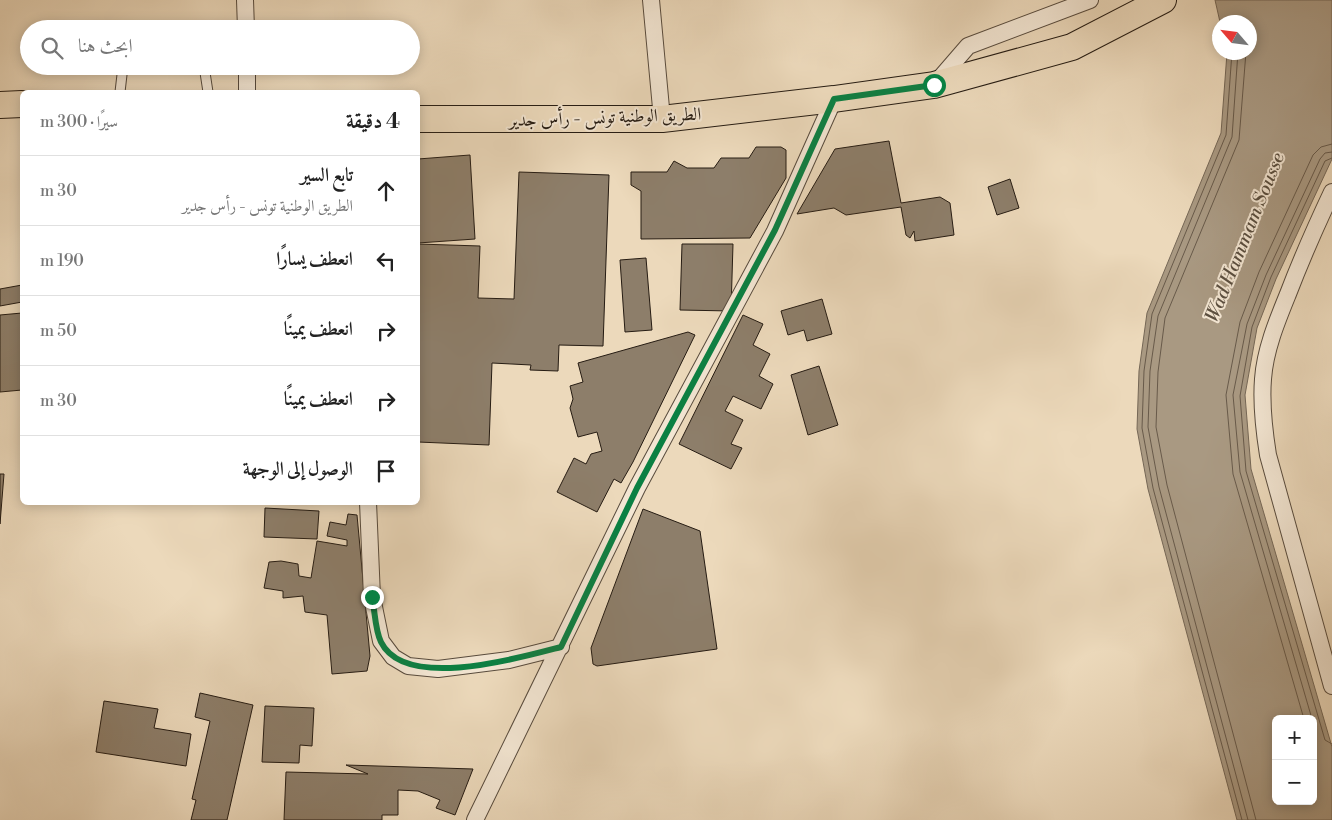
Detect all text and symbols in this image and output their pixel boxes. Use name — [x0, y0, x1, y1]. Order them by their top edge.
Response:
north arrow — [1212, 15, 1257, 60]
search box — [20, 20, 420, 75]
icon: search — [38, 34, 66, 62]
text: ابحث هنا — [78, 34, 133, 58]
route start — [923, 74, 946, 97]
street label: الطريق الوطنية تونس - رأس جدير — [506, 101, 702, 132]
text: 4 دقيقة — [346, 109, 400, 135]
text: سيرًا · 300 m — [40, 112, 118, 132]
water label: Wad Hammam Sousse — [1200, 149, 1290, 326]
text: تابع السير — [300, 163, 353, 187]
icon: ahead — [372, 177, 400, 205]
text: 30 m — [40, 181, 77, 201]
text: الطريق الوطنية تونس - رأس جدير — [182, 196, 353, 216]
text: انعطف يسارًا — [276, 247, 353, 271]
icon: left — [372, 247, 400, 275]
text: 190 m — [40, 251, 84, 271]
text: انعطف يمينًا — [284, 317, 353, 341]
icon: right — [372, 317, 400, 345]
text: 50 m — [40, 321, 77, 341]
text: انعطف يمينًا — [284, 387, 353, 411]
icon: right — [372, 387, 400, 415]
text: 30 m — [40, 391, 77, 411]
text: الوصول إلى الوجهة — [243, 457, 353, 481]
icon: arrive — [372, 457, 400, 485]
route end — [361, 586, 384, 609]
map controls — [1272, 715, 1317, 805]
button: + — [1272, 715, 1317, 760]
button: − — [1272, 760, 1317, 805]

